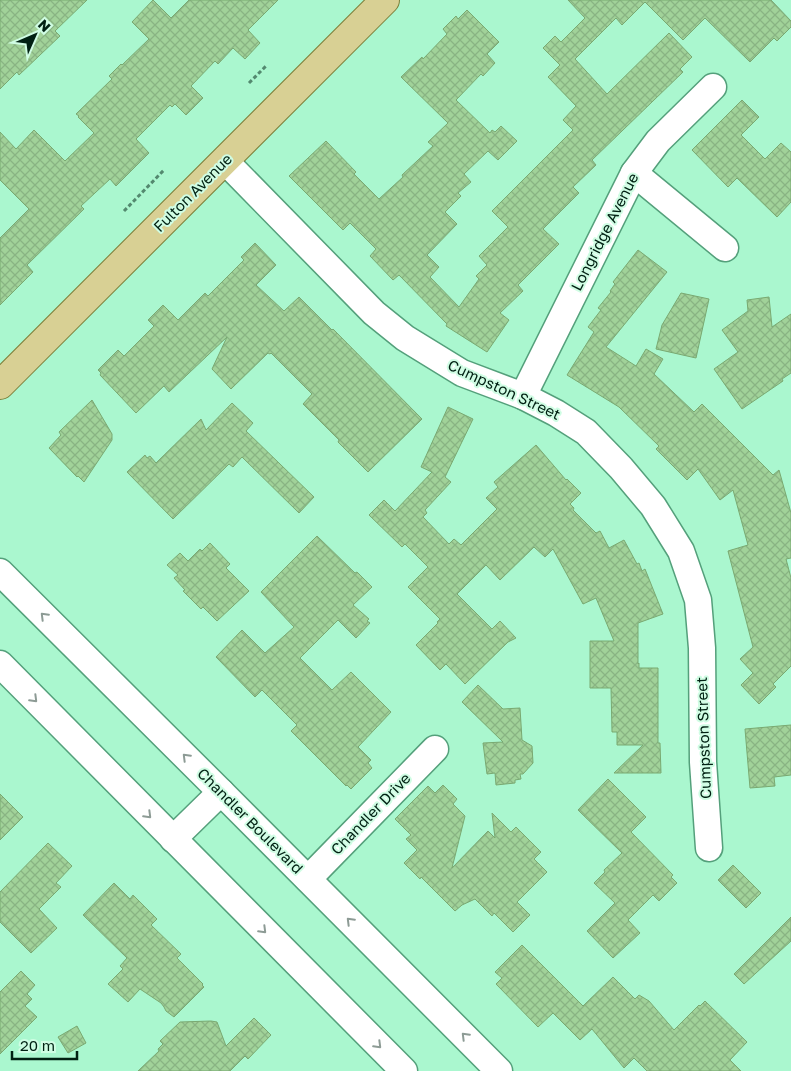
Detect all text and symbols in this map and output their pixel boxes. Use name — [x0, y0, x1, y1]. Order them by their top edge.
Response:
north arrow — [10, 10, 60, 60]
text: N — [35, 16, 54, 35]
street label: Fulton Avenue — [149, 149, 235, 235]
street label: Longridge Avenue — [567, 169, 642, 293]
street label: Cumpston Street — [445, 355, 564, 423]
one-way arrow — [41, 613, 50, 622]
street label: Cumpston Street — [692, 677, 714, 799]
one-way arrow — [28, 693, 37, 702]
one-way arrow — [183, 754, 192, 763]
street label: Chandler Boulevard — [194, 764, 307, 877]
street label: Chandler Drive — [327, 769, 414, 858]
one-way arrow — [143, 809, 152, 818]
one-way arrow — [347, 918, 356, 927]
one-way arrow — [257, 924, 266, 933]
scale bar — [12, 1028, 78, 1060]
one-way arrow — [462, 1033, 471, 1042]
text: 20 m — [20, 1036, 55, 1054]
one-way arrow — [372, 1039, 381, 1048]

